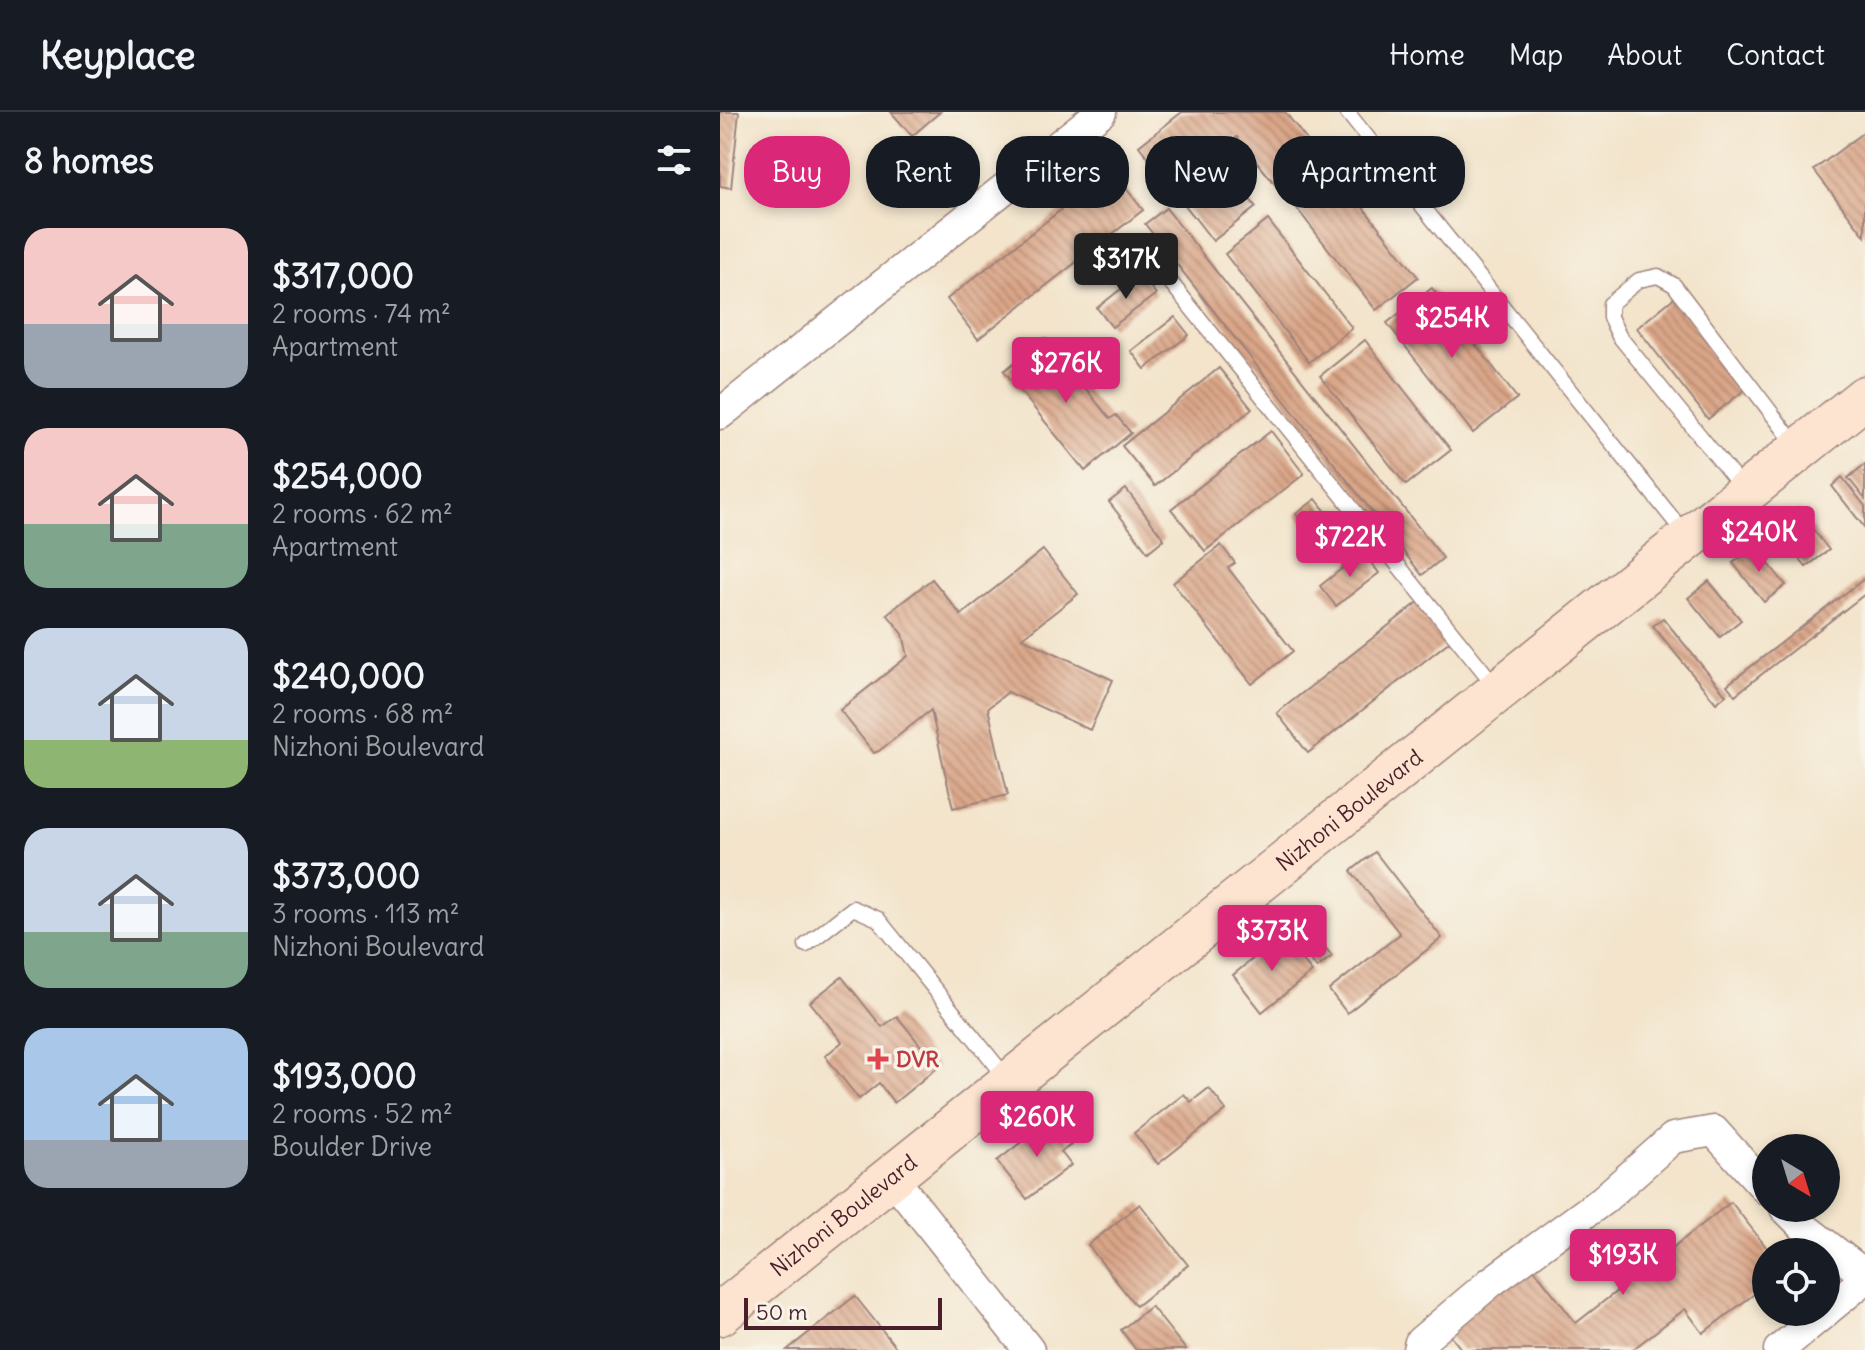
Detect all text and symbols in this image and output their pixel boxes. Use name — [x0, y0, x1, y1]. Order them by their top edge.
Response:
text: Keyplace — [40, 32, 195, 79]
text: Home — [1389, 37, 1465, 73]
text: Map — [1509, 37, 1563, 73]
text: About — [1607, 37, 1682, 73]
text: Contact — [1726, 37, 1825, 73]
chip: Buy — [744, 136, 850, 208]
chip: Rent — [866, 136, 980, 208]
chip: Filters — [996, 136, 1129, 208]
chip: New — [1145, 136, 1257, 208]
chip: Apartment — [1273, 136, 1465, 208]
icon: filters — [652, 138, 696, 182]
text: 8 homes — [24, 139, 154, 182]
pin: $317K — [1070, 233, 1182, 301]
text: $317K — [1092, 242, 1160, 275]
text: $317,000 — [272, 254, 414, 297]
icon: home — [88, 260, 184, 356]
pin: $254K — [1396, 292, 1508, 360]
text: 2 rooms · 74 m² — [272, 297, 451, 330]
text: $254K — [1415, 301, 1489, 334]
text: Apartment — [272, 330, 398, 363]
pin: $276K — [1010, 337, 1122, 405]
text: $276K — [1030, 346, 1102, 379]
text: $254,000 — [272, 454, 423, 497]
icon: home — [88, 460, 184, 556]
text: 2 rooms · 62 m² — [272, 497, 453, 530]
pin: $240K — [1703, 506, 1815, 574]
pin: $722K — [1294, 511, 1406, 579]
text: $240K — [1721, 515, 1797, 548]
text: $722K — [1314, 520, 1386, 553]
text: Apartment — [272, 530, 398, 563]
text: $240,000 — [272, 654, 425, 697]
icon: home — [88, 660, 184, 756]
text: 2 rooms · 68 m² — [272, 697, 454, 730]
text: Nizhoni Boulevard — [272, 730, 484, 763]
street label: Nizhoni Boulevard — [1270, 743, 1428, 877]
text: $373,000 — [272, 854, 420, 897]
icon: home — [88, 860, 184, 956]
text: 3 rooms · 113 m² — [272, 897, 459, 930]
pin: $373K — [1216, 905, 1328, 973]
text: $373K — [1236, 914, 1308, 947]
text: Nizhoni Boulevard — [272, 930, 484, 963]
place label: DVR — [896, 1045, 939, 1073]
marker: DVR — [867, 1048, 889, 1070]
text: $193,000 — [272, 1054, 417, 1097]
icon: home — [88, 1060, 184, 1156]
pin: $260K — [981, 1091, 1093, 1159]
text: 2 rooms · 52 m² — [272, 1097, 453, 1130]
text: $260K — [999, 1100, 1075, 1133]
text: Boulder Drive — [272, 1130, 432, 1163]
north arrow — [1752, 1134, 1840, 1222]
map controls — [1752, 1134, 1840, 1326]
street label: Nizhoni Boulevard — [764, 1148, 922, 1282]
pin: $193K — [1567, 1229, 1679, 1297]
text: $193K — [1588, 1238, 1658, 1271]
button: locate — [1752, 1238, 1840, 1326]
scale bar — [744, 1294, 942, 1330]
text: 50 m — [756, 1298, 808, 1326]

